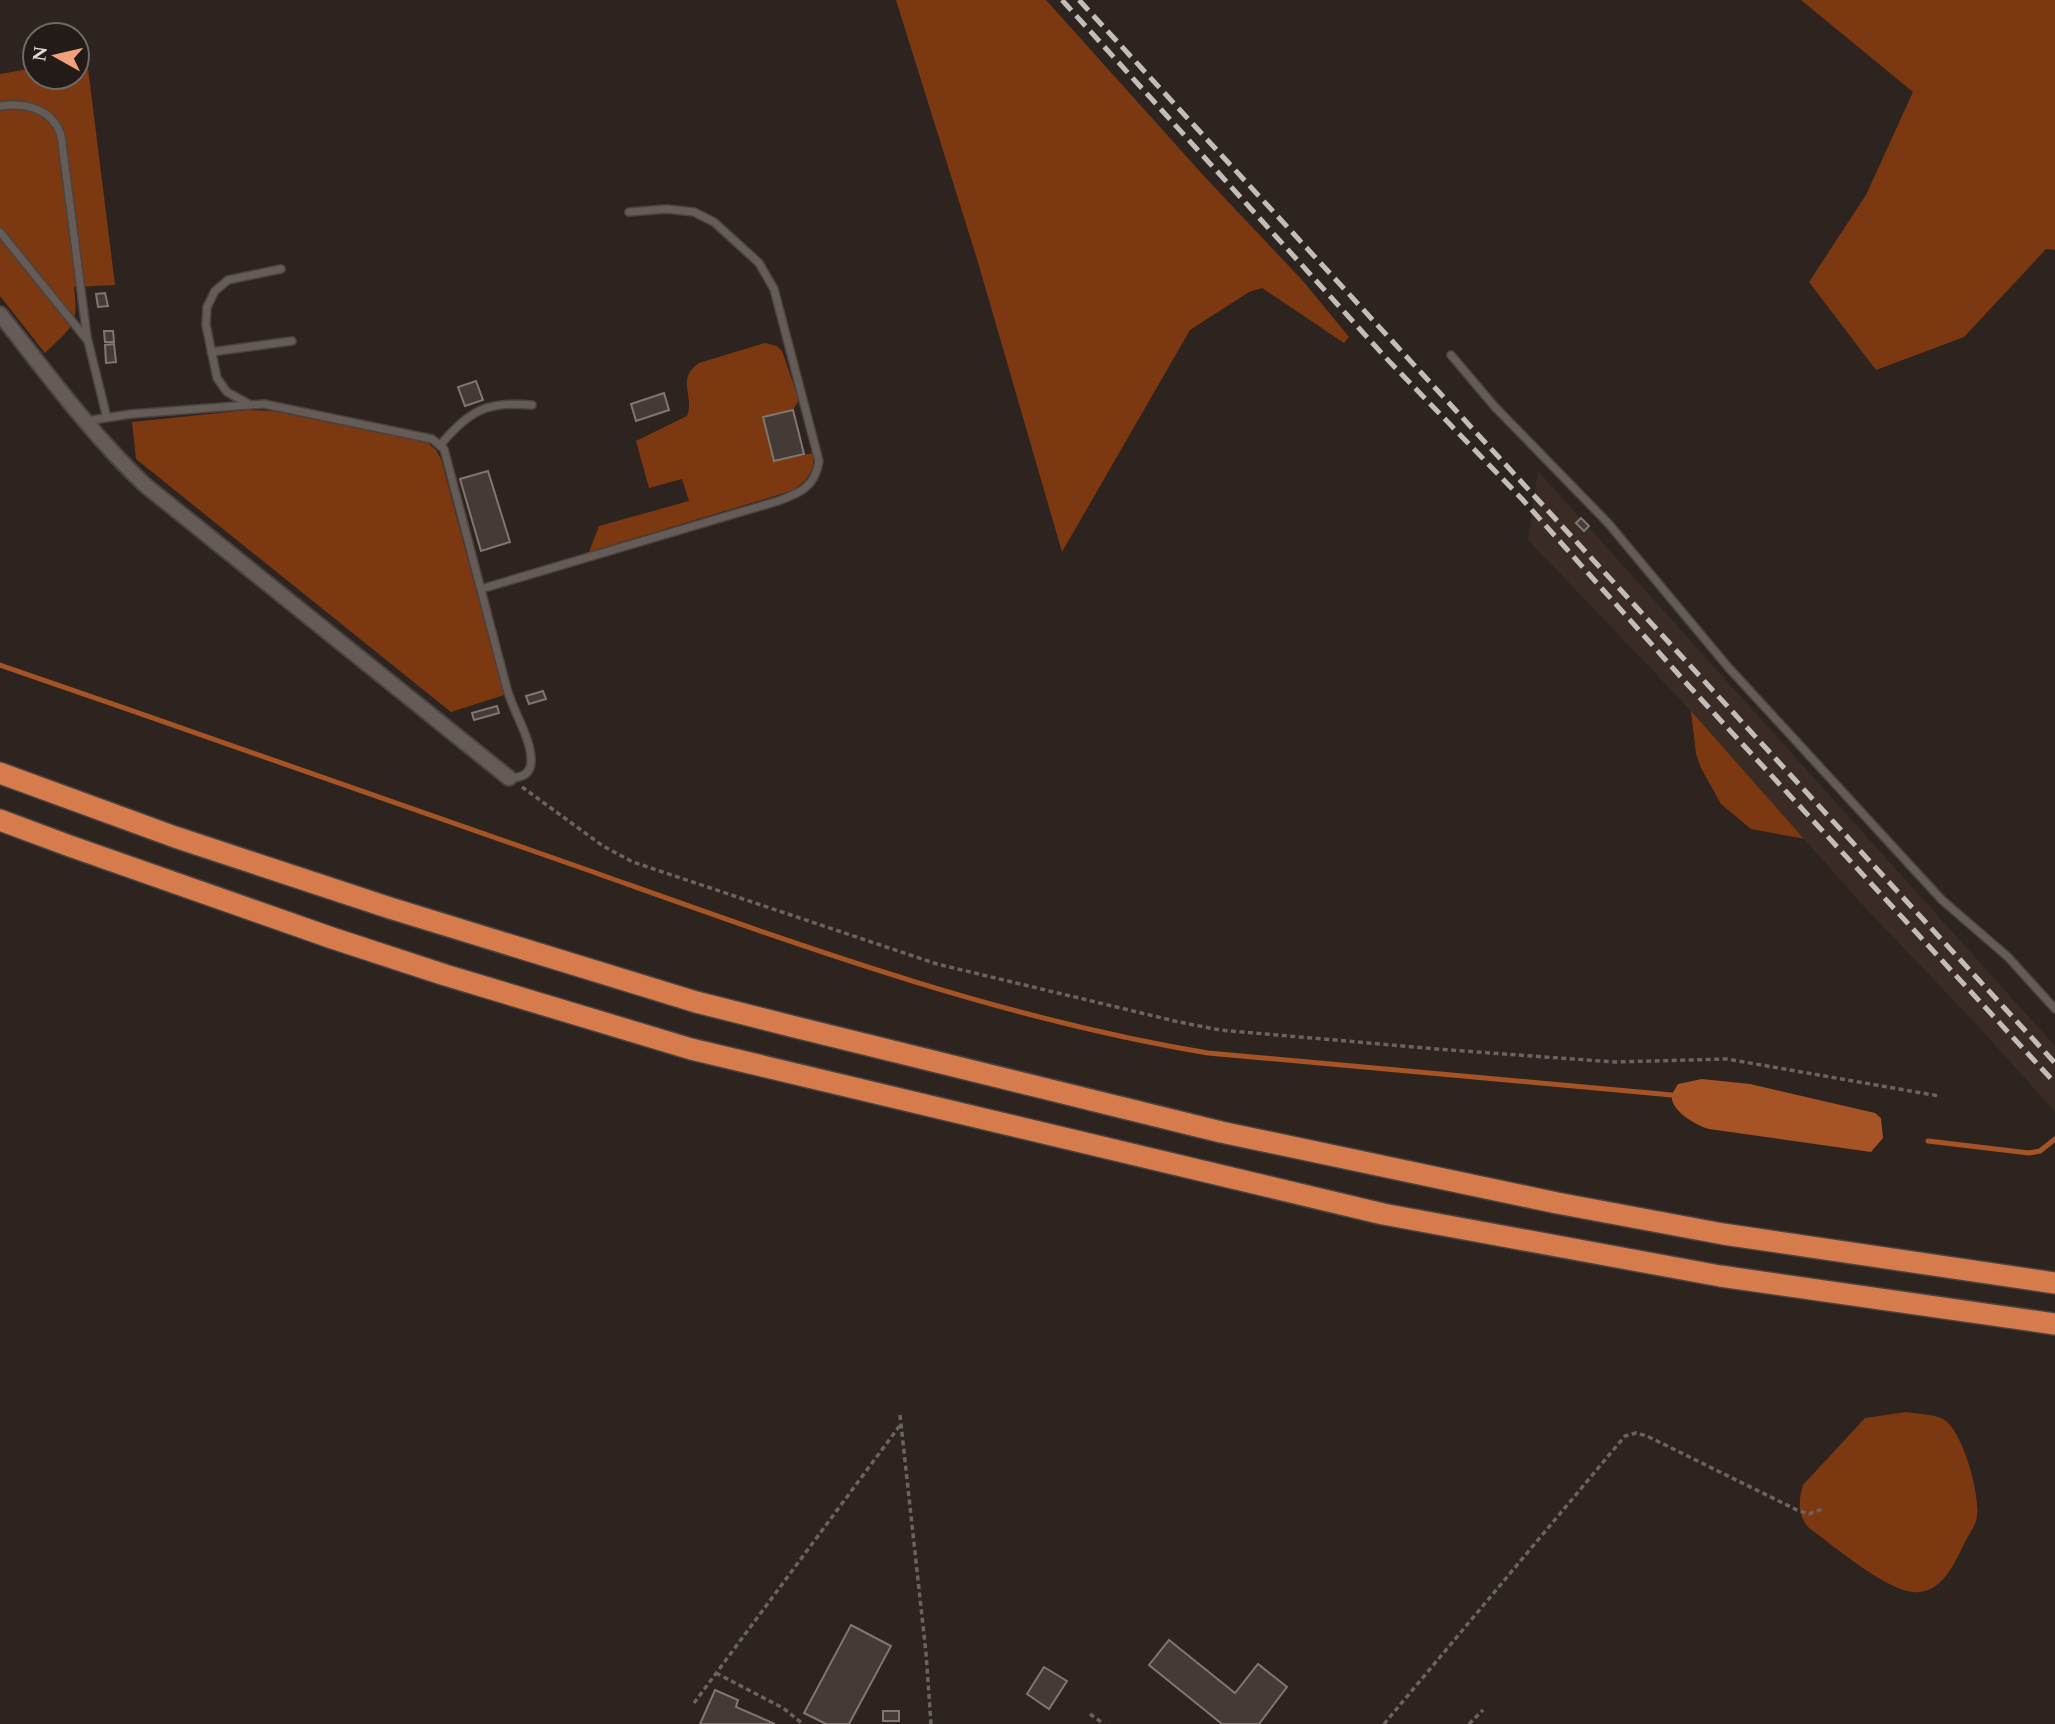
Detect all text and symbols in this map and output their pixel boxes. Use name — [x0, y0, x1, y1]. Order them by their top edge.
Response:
north arrow — [21, 21, 91, 91]
text: N — [25, 44, 56, 64]

